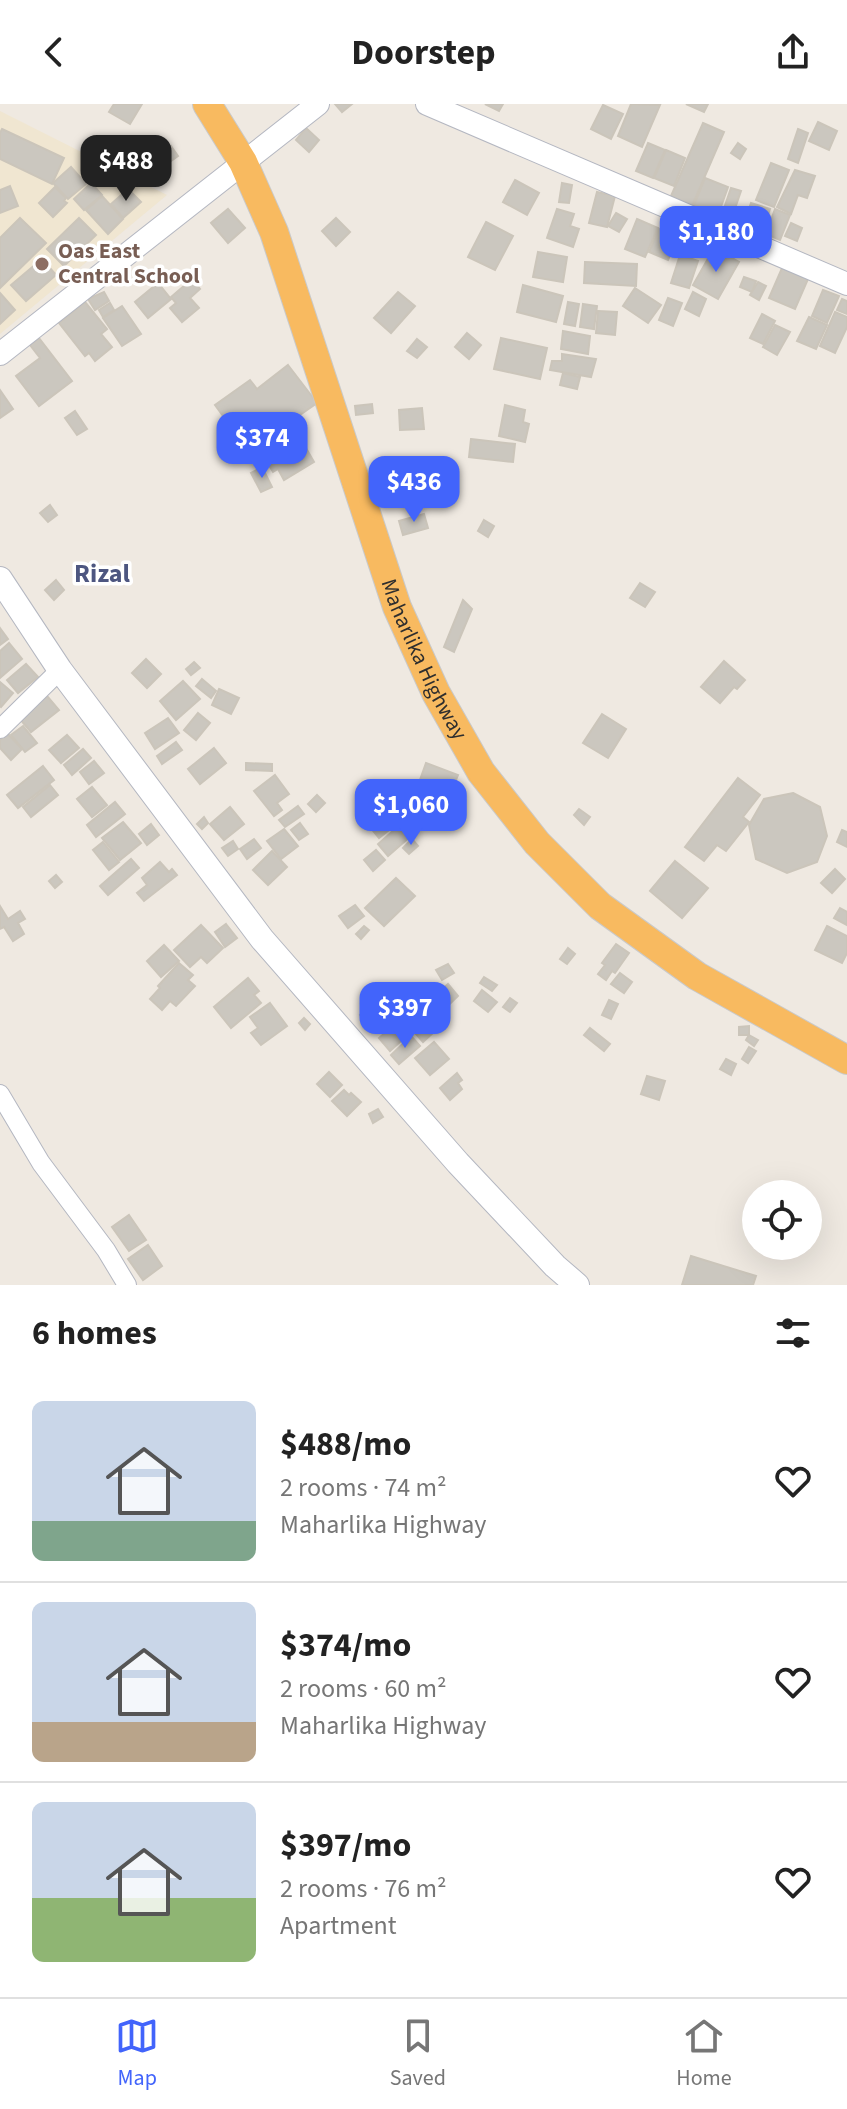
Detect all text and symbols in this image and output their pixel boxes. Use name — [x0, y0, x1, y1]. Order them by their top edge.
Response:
text: Doorstep — [351, 27, 496, 78]
icon: back — [32, 30, 76, 74]
icon: share — [771, 30, 815, 74]
pin: $488 — [79, 135, 173, 203]
text: $488 — [99, 142, 153, 179]
pin: $1,180 — [651, 206, 781, 274]
text: $1,180 — [678, 213, 754, 250]
place label: Oas East Central School — [58, 235, 200, 292]
marker: Oas East Central School — [33, 255, 51, 273]
pin: $374 — [215, 412, 309, 480]
text: $374 — [235, 419, 289, 456]
pin: $436 — [367, 456, 461, 524]
text: $436 — [387, 463, 441, 500]
district label: Rizal — [74, 555, 130, 592]
street label: Maharlika Highway — [373, 575, 476, 746]
pin: $1,060 — [346, 779, 476, 847]
text: $1,060 — [373, 786, 449, 823]
pin: $397 — [358, 982, 452, 1050]
text: $397 — [378, 989, 432, 1026]
map controls — [742, 1180, 822, 1260]
button: locate — [742, 1180, 822, 1260]
text: 6 homes — [32, 1309, 157, 1358]
icon: filters — [771, 1311, 815, 1355]
text: $488/mo — [280, 1420, 411, 1469]
icon: home — [96, 1433, 192, 1529]
icon: heart — [771, 1459, 815, 1503]
text: 2 rooms · 74 m² — [280, 1469, 447, 1506]
text: Maharlika Highway — [280, 1506, 487, 1543]
text: $374/mo — [280, 1621, 411, 1670]
icon: home — [96, 1634, 192, 1730]
icon: heart — [771, 1660, 815, 1704]
text: 2 rooms · 60 m² — [280, 1670, 447, 1707]
text: Maharlika Highway — [280, 1707, 487, 1744]
text: $397/mo — [280, 1821, 411, 1870]
icon: home — [96, 1834, 192, 1930]
icon: heart — [771, 1860, 815, 1904]
text: 2 rooms · 76 m² — [280, 1870, 447, 1907]
text: Apartment — [280, 1907, 397, 1944]
tab: Map — [115, 2014, 159, 2094]
tab: Saved — [390, 2014, 446, 2094]
tab: Home — [676, 2014, 732, 2094]

